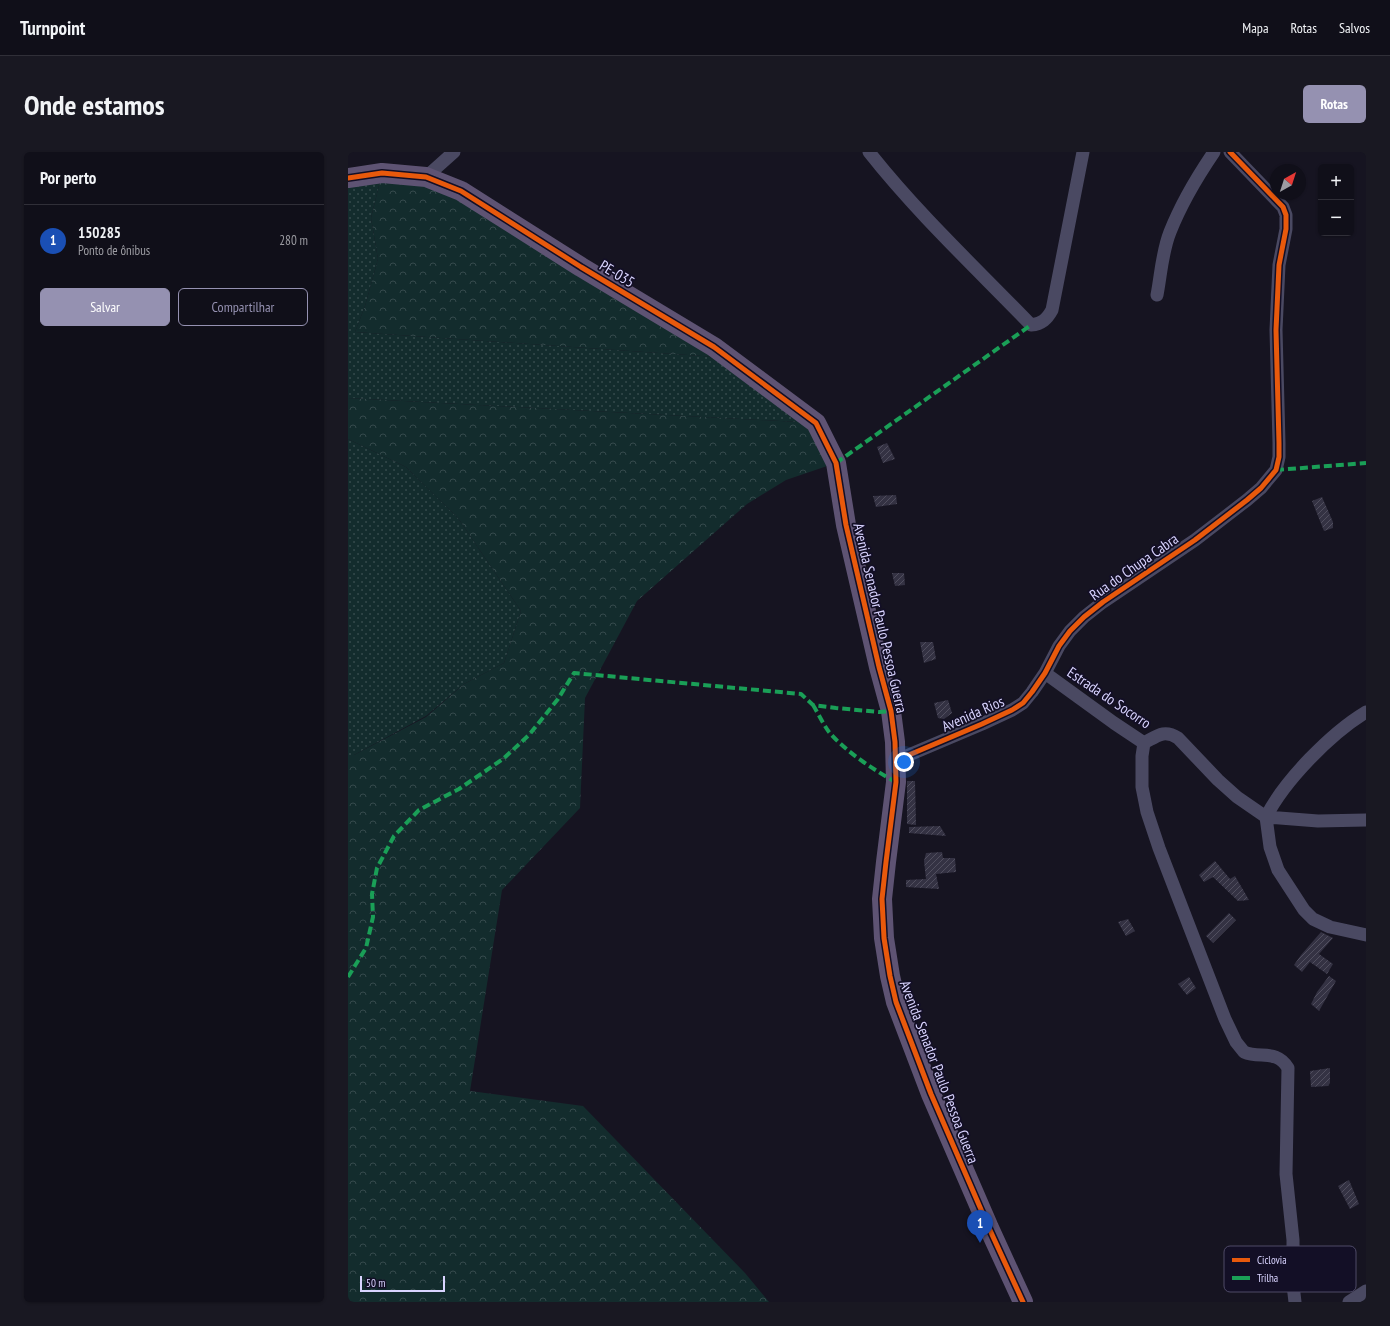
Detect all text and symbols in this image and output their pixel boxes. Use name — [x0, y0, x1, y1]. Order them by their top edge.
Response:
text: Turnpoint — [20, 16, 85, 40]
text: Mapa — [1242, 19, 1269, 37]
text: Rotas — [1291, 19, 1317, 37]
text: Salvos — [1339, 19, 1370, 37]
button: Rotas — [1303, 85, 1366, 123]
text: Onde estamos — [24, 86, 165, 123]
north arrow — [1270, 164, 1306, 200]
map controls — [1318, 164, 1354, 236]
button: + — [1318, 164, 1354, 200]
text: Por perto — [40, 167, 96, 189]
button: − — [1318, 200, 1354, 236]
text: 150285 — [78, 223, 121, 242]
text: 1 — [50, 232, 56, 249]
text: 280 m — [279, 232, 308, 249]
text: Ponto de ônibus — [78, 242, 150, 259]
street label: PE-035 — [596, 256, 638, 291]
button: Salvar — [40, 288, 170, 326]
button: Compartilhar — [178, 288, 308, 326]
street label: Avenida Senador Paulo Pessoa Guerra — [849, 521, 912, 715]
street label: Rua do Chupa Cabra — [1086, 529, 1182, 604]
street label: Estrada do Socorro — [1064, 663, 1155, 733]
street label: Avenida Rios — [939, 691, 1007, 736]
your location — [894, 752, 914, 772]
street label: Avenida Senador Paulo Pessoa Guerra — [896, 978, 983, 1166]
pin: 1 — [967, 1210, 993, 1243]
legend — [1224, 1246, 1356, 1292]
text: Ciclovia — [1257, 1253, 1287, 1267]
text: Trilha — [1257, 1271, 1278, 1285]
scale bar — [360, 1274, 445, 1293]
text: 50 m — [366, 1276, 385, 1290]

